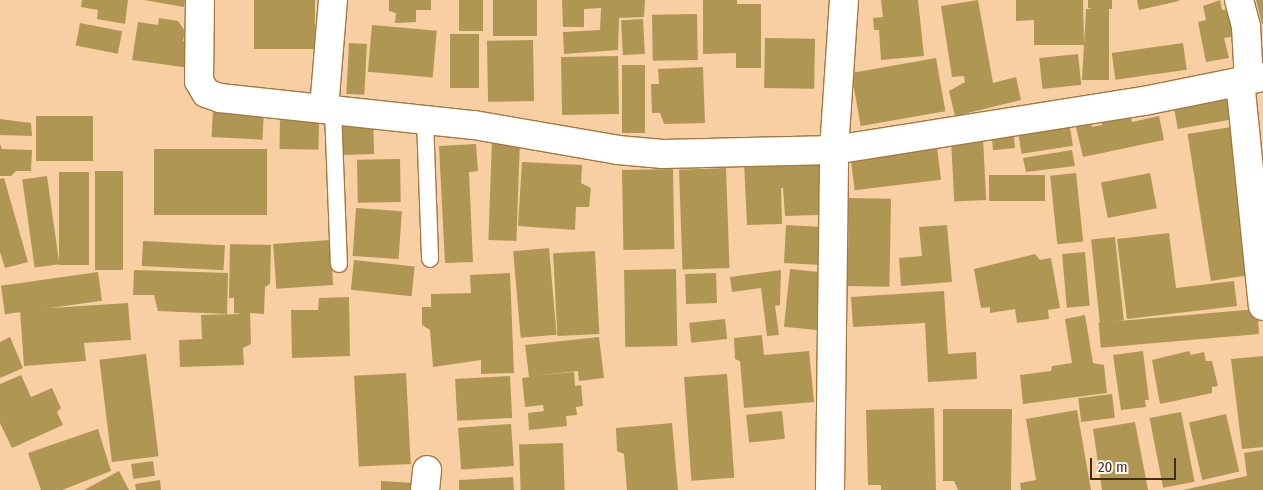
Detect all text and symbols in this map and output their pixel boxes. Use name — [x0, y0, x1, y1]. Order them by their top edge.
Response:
scale bar — [1093, 448, 1179, 480]
text: 20 m — [1098, 458, 1128, 476]

